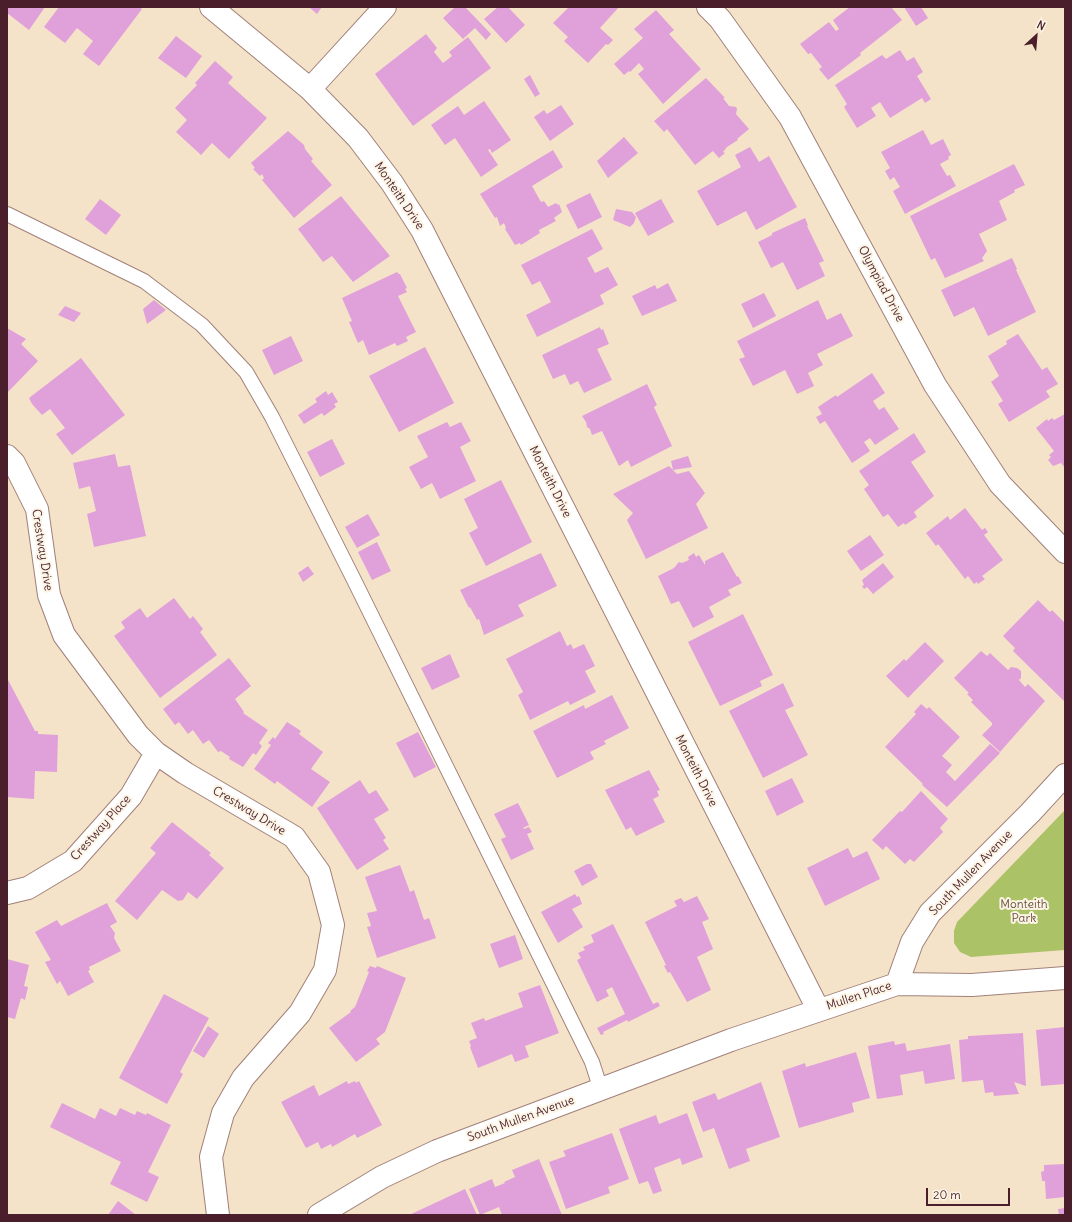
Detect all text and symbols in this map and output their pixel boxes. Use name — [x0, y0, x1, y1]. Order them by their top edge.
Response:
north arrow — [1016, 16, 1056, 56]
text: N — [1035, 17, 1048, 33]
street label: Monteith Drive — [371, 159, 427, 233]
street label: Olympiad Drive — [855, 244, 907, 324]
street label: Monteith Drive — [526, 444, 574, 520]
street label: Crestway Drive — [28, 508, 56, 592]
street label: Monteith Drive — [672, 733, 720, 809]
street label: Crestway Drive — [210, 784, 288, 838]
street label: Crestway Place — [68, 792, 134, 864]
street label: South Mullen Avenue — [927, 827, 1015, 919]
park label: Monteith Park — [1000, 898, 1048, 926]
street label: Mullen Place — [825, 979, 893, 1013]
street label: South Mullen Avenue — [466, 1093, 576, 1145]
scale bar — [928, 1180, 1012, 1206]
text: 20 m — [933, 1187, 961, 1202]

